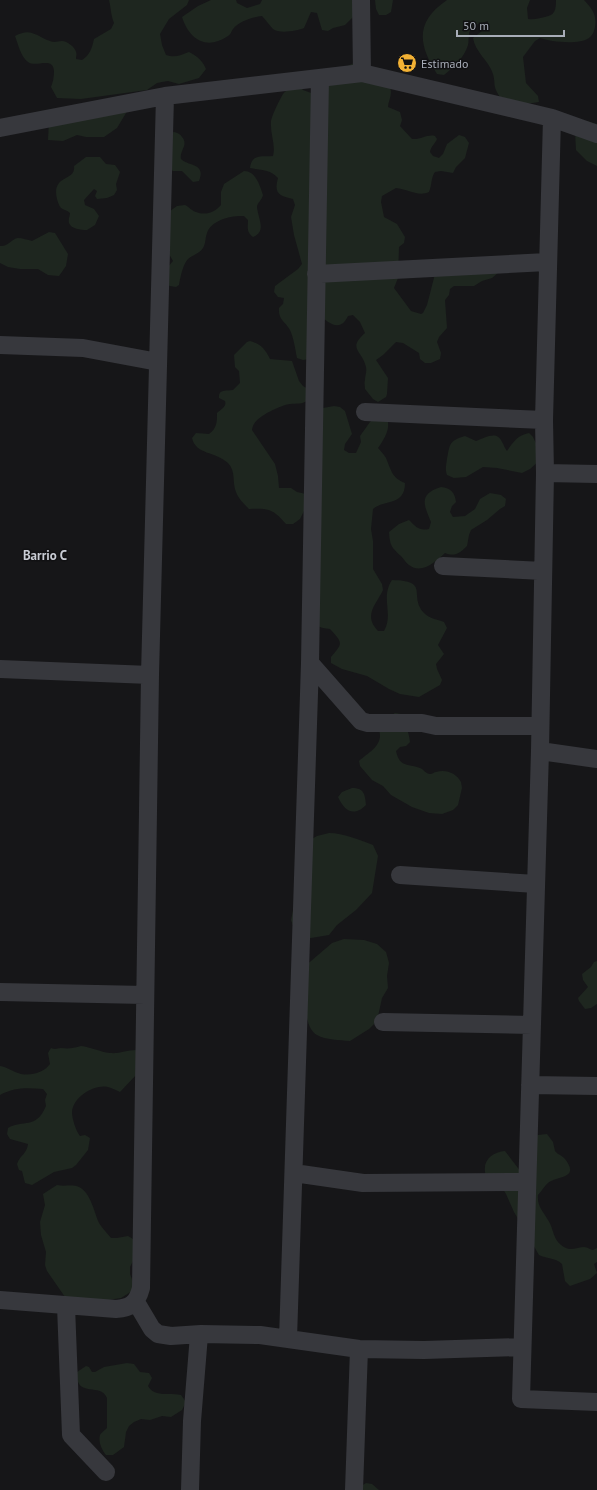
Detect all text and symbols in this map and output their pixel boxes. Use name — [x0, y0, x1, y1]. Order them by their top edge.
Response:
scale bar — [457, 12, 564, 38]
text: 50 m — [463, 18, 489, 33]
supermarket icon: Estimado — [396, 52, 418, 74]
place label: Estimado — [421, 56, 468, 71]
district label: Barrio C — [23, 547, 67, 564]

